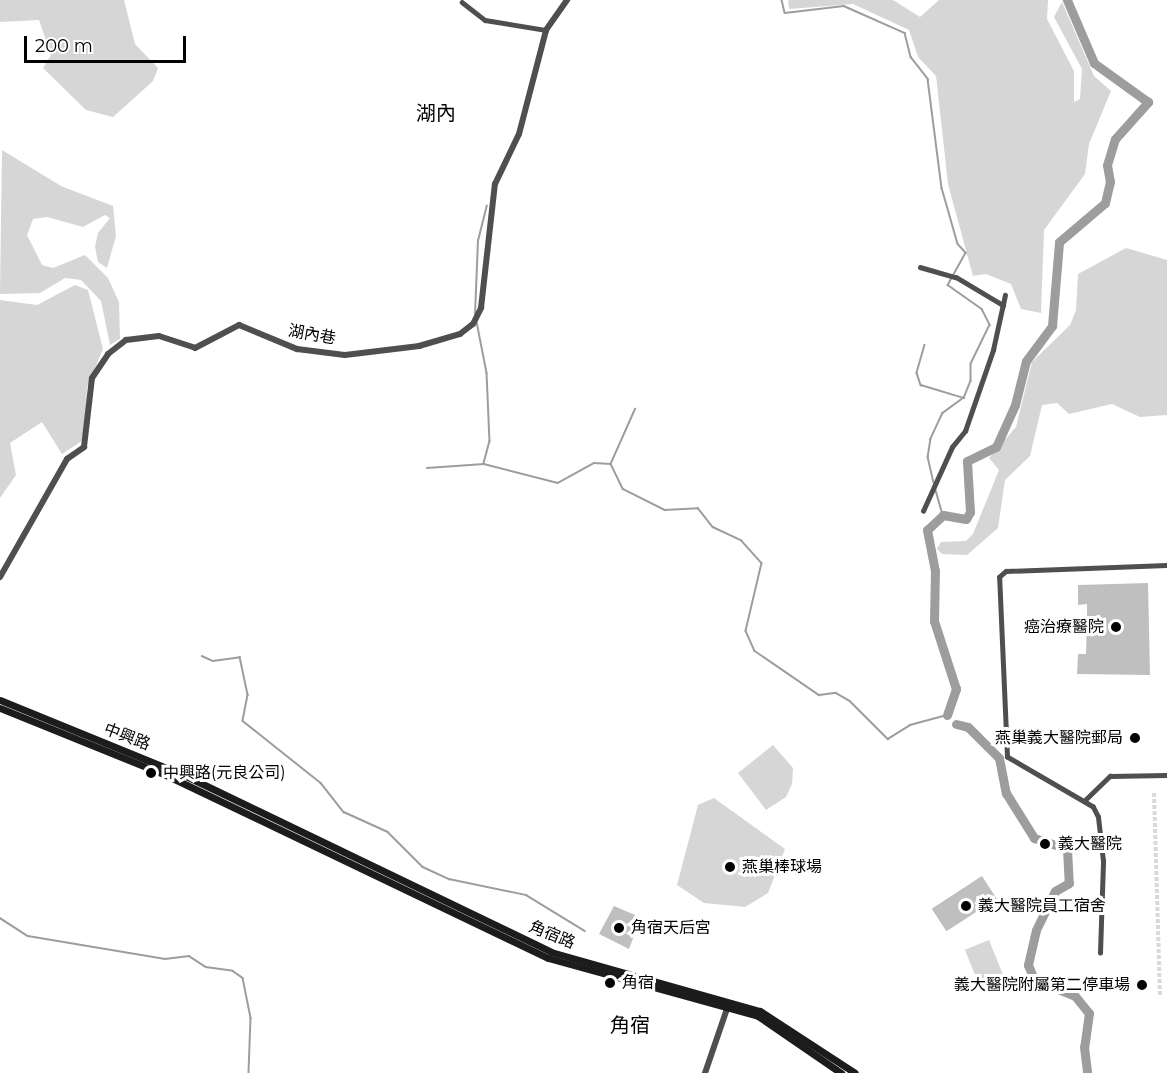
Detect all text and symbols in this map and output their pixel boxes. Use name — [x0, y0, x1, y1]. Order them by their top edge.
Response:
scale bar — [27, 24, 189, 62]
text: 200 m — [35, 35, 93, 57]
district label: 湖內 — [416, 101, 456, 125]
street label: 湖內巷 — [287, 321, 337, 349]
place label: 癌治療醫院 — [1024, 617, 1104, 637]
marker: 癌治療醫院 — [1109, 620, 1123, 634]
street label: 中興路 — [101, 719, 153, 755]
place label: 燕巢義大醫院郵局 — [995, 728, 1123, 748]
marker: 燕巢義大醫院郵局 — [1128, 731, 1142, 745]
place label: 中興路(元良公司) — [163, 763, 286, 783]
marker: 中興路(元良公司) — [144, 766, 158, 780]
place label: 義大醫院 — [1058, 834, 1122, 854]
marker: 義大醫院 — [1036, 835, 1054, 853]
place label: 燕巢棒球場 — [742, 857, 822, 877]
marker: 燕巢棒球場 — [723, 860, 737, 874]
place label: 義大醫院員工宿舍 — [978, 896, 1106, 916]
marker: 義大醫院員工宿舍 — [959, 899, 973, 913]
street label: 角宿路 — [526, 917, 578, 953]
place label: 角宿天后宮 — [631, 918, 711, 938]
marker: 角宿天后宮 — [612, 921, 626, 935]
place label: 角宿 — [622, 973, 654, 993]
place label: 義大醫院附屬第二停車場 — [954, 975, 1130, 995]
marker: 角宿 — [603, 976, 617, 990]
marker: 義大醫院附屬第二停車場 — [1135, 978, 1149, 992]
district label: 角宿 — [610, 1013, 650, 1037]

